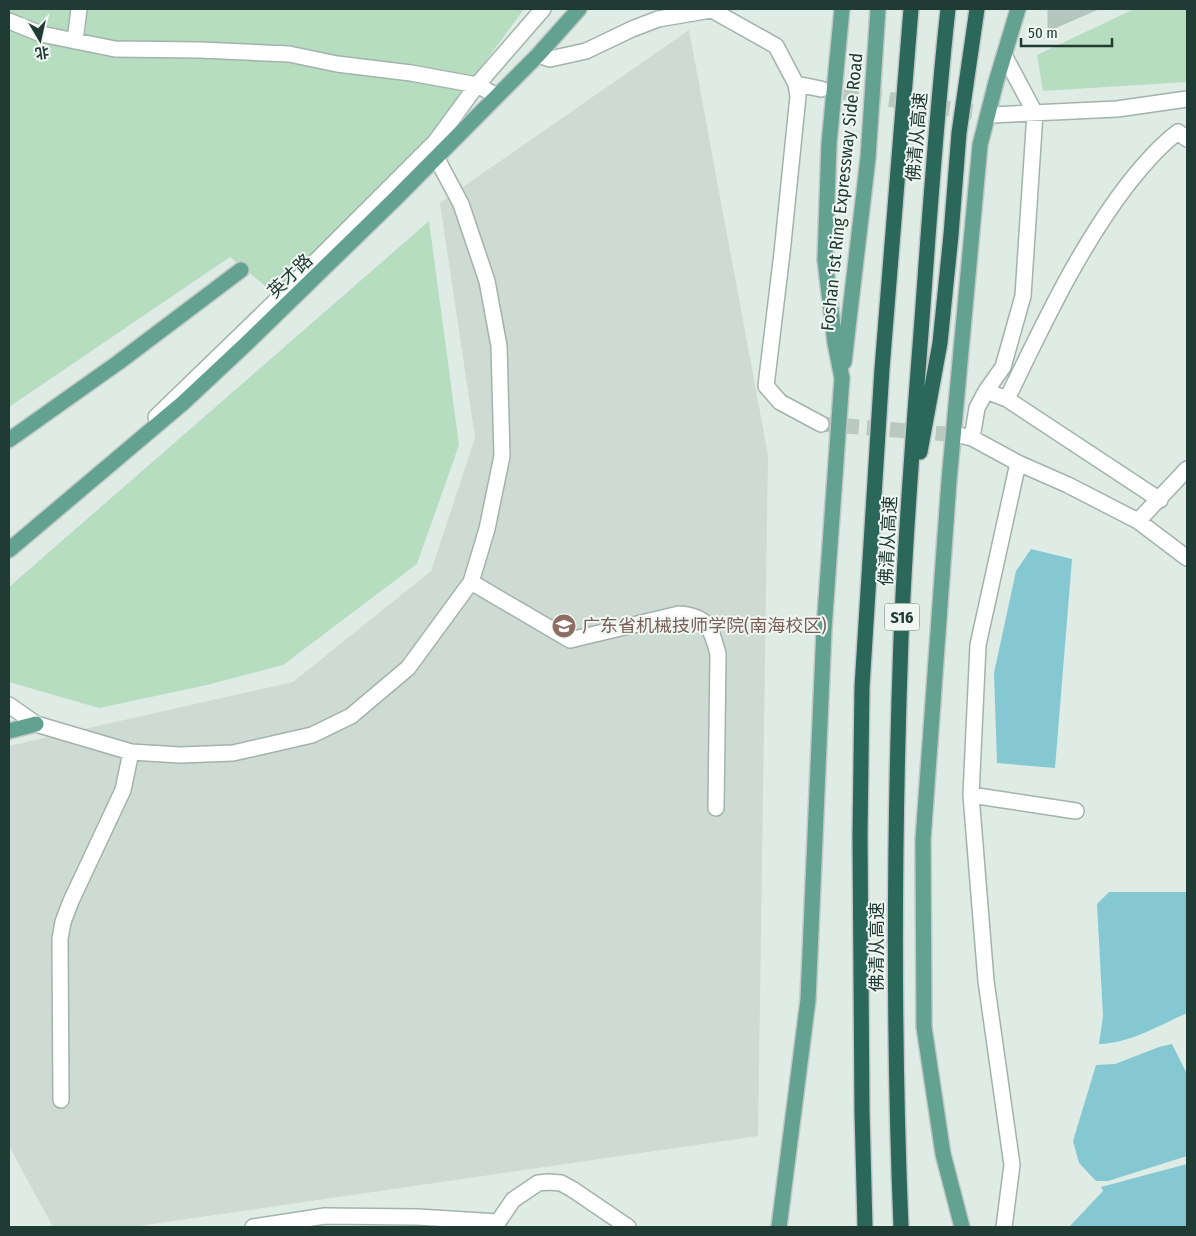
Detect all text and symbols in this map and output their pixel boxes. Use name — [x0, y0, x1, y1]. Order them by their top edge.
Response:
north arrow — [15, 15, 65, 65]
scale bar — [1021, 15, 1112, 47]
text: 50 m — [1028, 24, 1058, 42]
text: 北 — [34, 43, 50, 62]
street label: Foshan 1st Ring Expressway Side Road — [816, 52, 868, 332]
street label: 佛清从高速 — [902, 91, 932, 183]
street label: 英才路 — [263, 249, 317, 303]
street label: 佛清从高速 — [875, 495, 901, 587]
road number: S16 — [884, 604, 920, 630]
school or university icon: 广东省机械技师学院(南海校区) — [551, 613, 577, 639]
place label: 广东省机械技师学院(南海校区) — [582, 615, 827, 637]
street label: 佛清从高速 — [866, 902, 888, 992]

